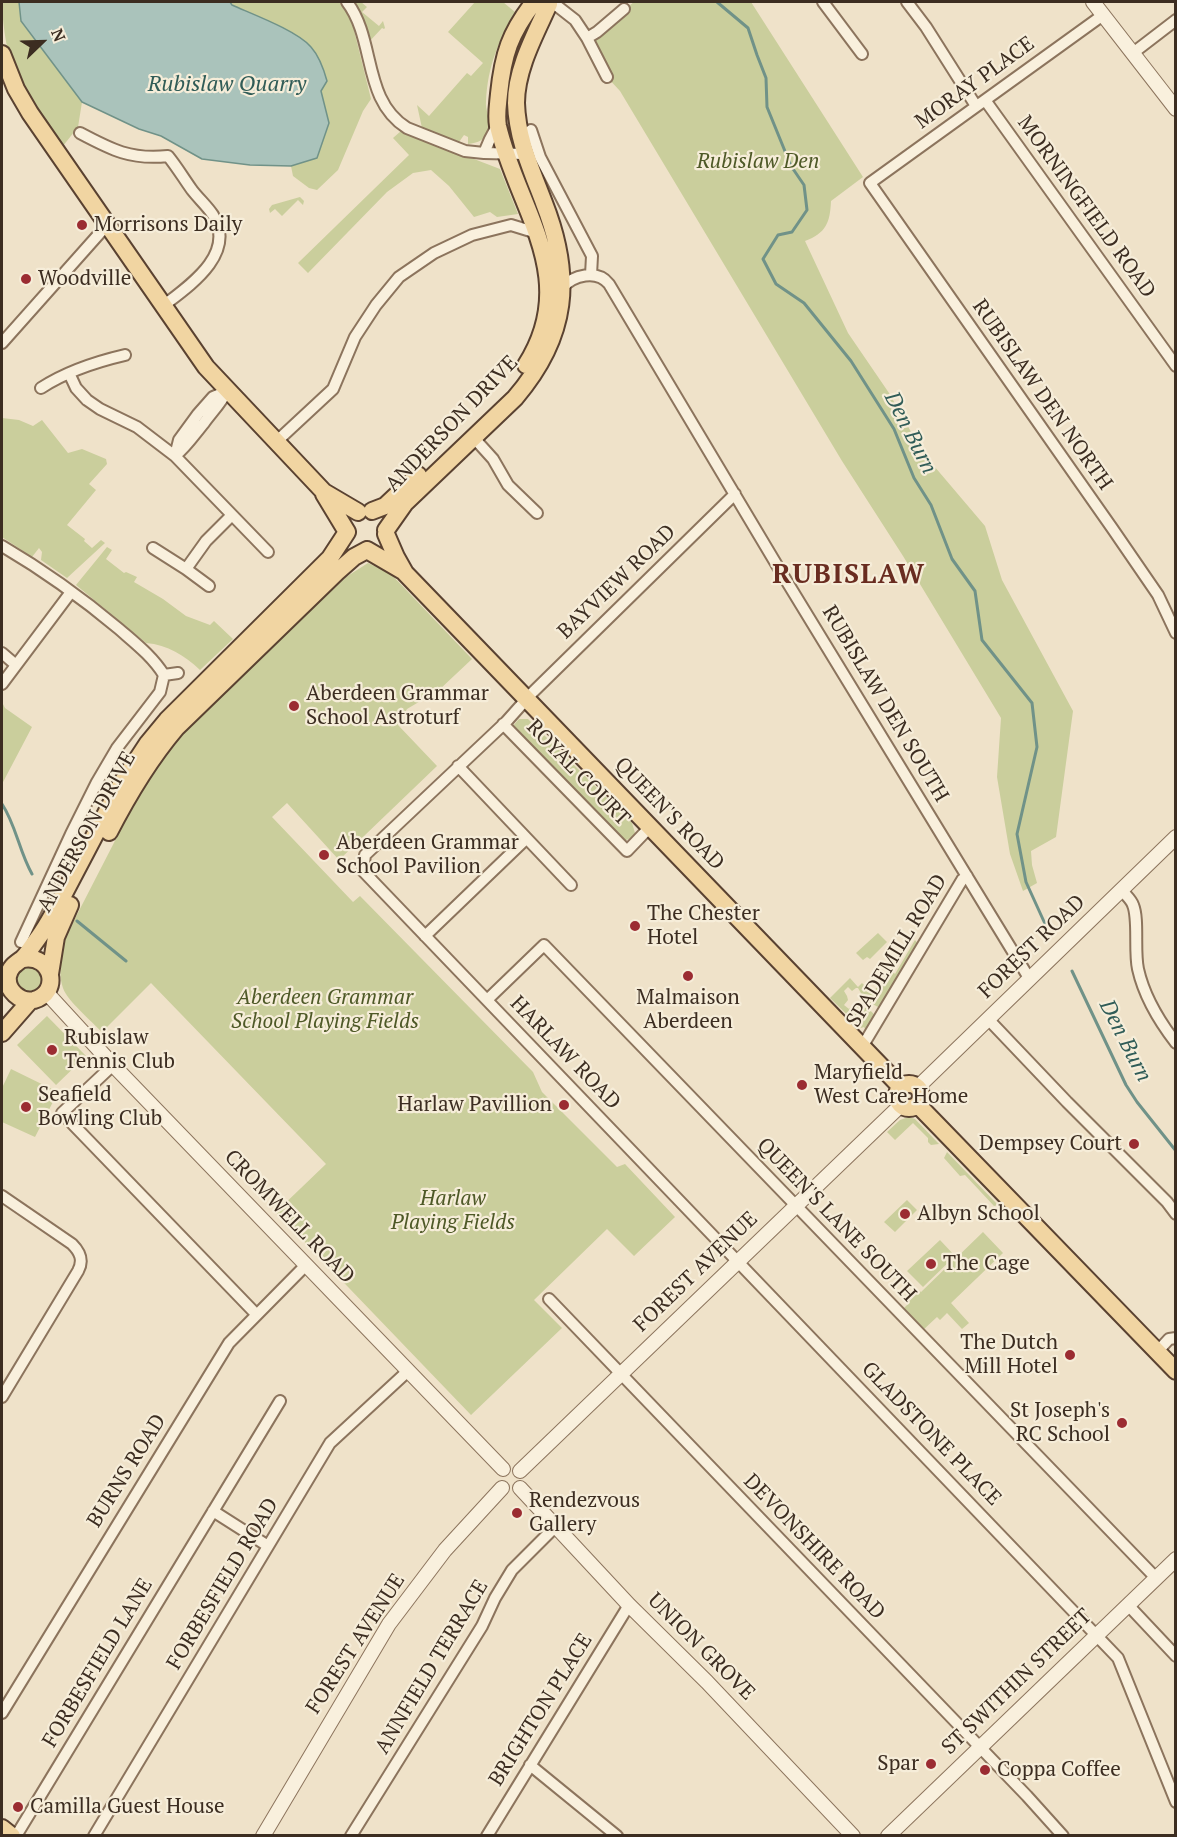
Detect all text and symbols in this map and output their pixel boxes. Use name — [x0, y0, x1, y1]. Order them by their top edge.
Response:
north arrow — [12, 12, 72, 72]
text: N — [46, 25, 71, 45]
street label: MORAY PLACE — [910, 31, 1040, 135]
water label: Rubislaw Quarry — [148, 72, 306, 98]
street label: MORNINGFIELD ROAD — [1012, 111, 1160, 303]
park label: Rubislaw Den — [697, 149, 819, 175]
place label: Morrisons Daily — [94, 212, 242, 238]
marker: Morrisons Daily — [75, 218, 89, 232]
place label: Woodville — [38, 266, 131, 292]
marker: Woodville — [19, 272, 33, 286]
street label: RUBISLAW DEN NORTH — [967, 295, 1117, 495]
street label: ANDERSON DRIVE — [381, 351, 523, 497]
water label: Den Burn — [878, 387, 942, 479]
street label: BAYVIEW ROAD — [553, 519, 681, 645]
district label: RUBISLAW — [772, 559, 926, 591]
street label: RUBISLAW DEN SOUTH — [816, 601, 954, 807]
place label: Aberdeen Grammar School Astroturf — [306, 681, 489, 731]
marker: Aberdeen Grammar School Astroturf — [287, 699, 301, 713]
street label: ROYAL COURT — [521, 715, 635, 831]
street label: ANDERSON DRIVE — [32, 747, 142, 917]
street label: QUEEN'S ROAD — [609, 752, 729, 876]
place label: Aberdeen Grammar School Pavilion — [336, 830, 519, 880]
marker: Aberdeen Grammar School Pavilion — [317, 848, 331, 862]
street label: SPADEMILL ROAD — [841, 870, 953, 1032]
street label: FOREST ROAD — [974, 890, 1090, 1004]
place label: The Chester Hotel — [647, 901, 760, 951]
marker: The Chester Hotel — [628, 919, 642, 933]
marker: Malmaison Aberdeen — [681, 969, 695, 983]
park label: Aberdeen Grammar School Playing Fields — [231, 985, 419, 1035]
place label: Malmaison Aberdeen — [636, 985, 740, 1035]
street label: HARLAW ROAD — [505, 991, 625, 1115]
water label: Den Burn — [1093, 995, 1157, 1087]
place label: Rubislaw Tennis Club — [64, 1025, 175, 1075]
marker: Rubislaw Tennis Club — [45, 1043, 59, 1057]
place label: Maryfield West Care Home — [814, 1060, 968, 1110]
marker: Maryfield West Care Home — [795, 1078, 809, 1092]
place label: Seafield Bowling Club — [38, 1082, 162, 1132]
place label: Harlaw Pavillion — [398, 1092, 552, 1118]
marker: Harlaw Pavillion — [557, 1098, 571, 1112]
marker: Seafield Bowling Club — [19, 1100, 33, 1114]
place label: Dempsey Court — [979, 1131, 1122, 1157]
street label: QUEEN'S LANE SOUTH — [751, 1133, 921, 1307]
marker: Dempsey Court — [1127, 1137, 1141, 1151]
street label: CROMWELL ROAD — [219, 1145, 359, 1289]
park label: Harlaw Playing Fields — [391, 1186, 515, 1236]
place label: Albyn School — [917, 1201, 1040, 1227]
street label: FOREST AVENUE — [629, 1207, 763, 1337]
marker: Albyn School — [898, 1207, 912, 1221]
place label: The Cage — [943, 1251, 1030, 1277]
marker: The Cage — [924, 1257, 938, 1271]
place label: The Dutch Mill Hotel — [960, 1330, 1058, 1380]
marker: The Dutch Mill Hotel — [1063, 1348, 1077, 1362]
street label: GLADSTONE PLACE — [856, 1357, 1006, 1511]
place label: St Joseph's RC School — [1010, 1398, 1110, 1448]
street label: BURNS ROAD — [82, 1410, 172, 1532]
marker: St Joseph's RC School — [1115, 1416, 1129, 1430]
street label: DEVONSHIRE ROAD — [738, 1469, 890, 1625]
place label: Rendezvous Gallery — [529, 1488, 640, 1538]
street label: FORBESFIELD ROAD — [162, 1494, 284, 1674]
marker: Rendezvous Gallery — [510, 1506, 524, 1520]
street label: FOREST AVENUE — [301, 1569, 411, 1719]
street label: FORBESFIELD LANE — [38, 1574, 158, 1752]
street label: ANNFIELD TERRACE — [370, 1575, 494, 1759]
street label: UNION GROVE — [642, 1588, 760, 1706]
street label: ST SWITHIN STREET — [937, 1604, 1097, 1760]
street label: BRIGHTON PLACE — [484, 1629, 598, 1791]
place label: Spar — [877, 1751, 919, 1777]
marker: Spar — [924, 1757, 938, 1771]
place label: Coppa Coffee — [997, 1757, 1121, 1783]
marker: Coppa Coffee — [978, 1763, 992, 1777]
place label: Camilla Guest House — [30, 1794, 225, 1820]
marker: Camilla Guest House — [11, 1800, 25, 1814]

